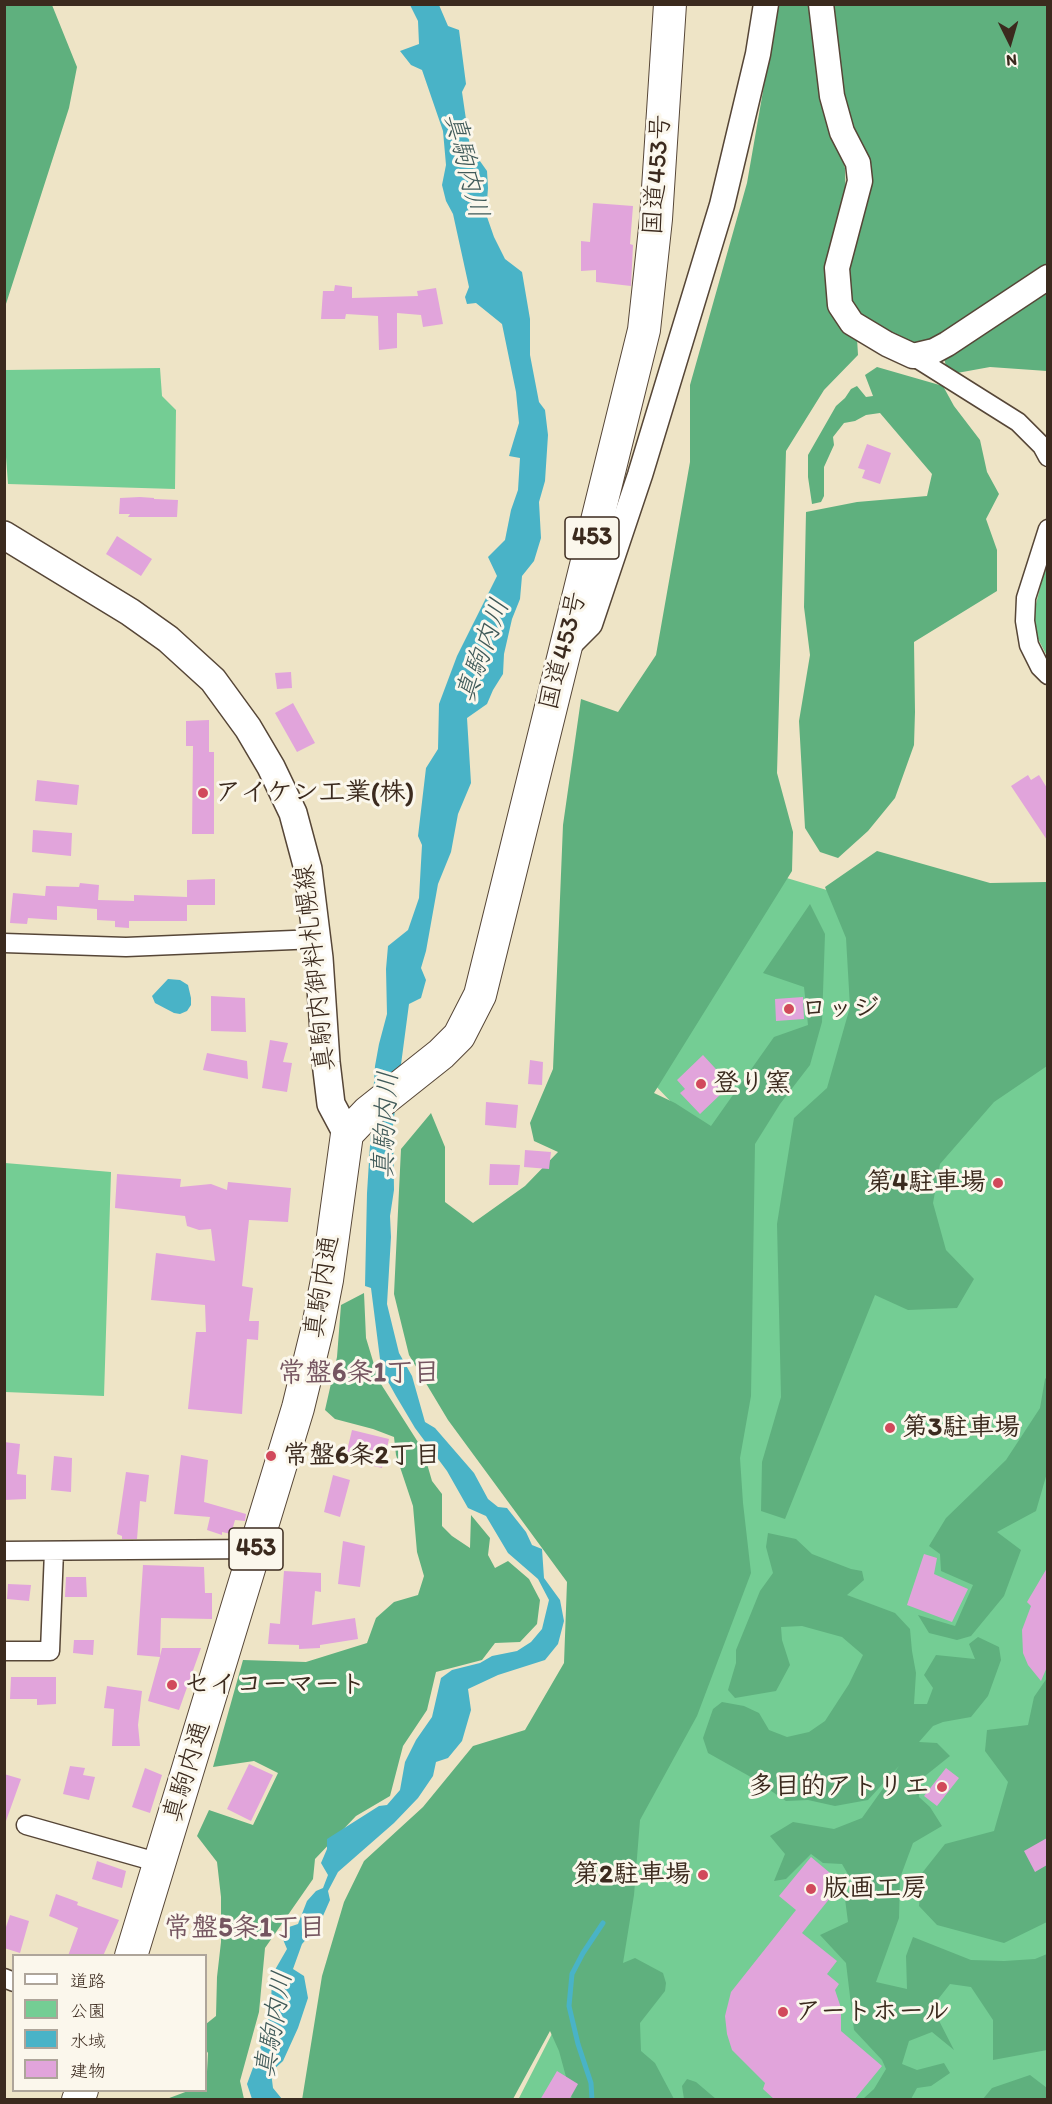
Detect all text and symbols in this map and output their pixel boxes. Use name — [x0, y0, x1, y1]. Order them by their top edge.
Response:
north arrow — [980, 12, 1040, 72]
text: N — [1005, 50, 1018, 70]
water label: 真駒内川 — [436, 110, 494, 222]
street label: 国道453号 — [638, 113, 678, 237]
road number: 453 — [565, 517, 619, 559]
street label: 国道453号 — [534, 588, 594, 714]
water label: 真駒内川 — [450, 595, 518, 707]
place label: アイケン工業(株) — [215, 777, 414, 809]
marker: アイケン工業(株) — [196, 786, 210, 800]
street label: 真駒内御料札幌線 — [290, 863, 342, 1073]
place label: ロッジ — [801, 993, 879, 1025]
marker: ロッジ — [782, 1002, 796, 1016]
place label: 登り窯 — [713, 1068, 791, 1100]
water label: 真駒内川 — [368, 1070, 406, 1180]
marker: 登り窯 — [694, 1077, 708, 1091]
place label: 第4駐車場 — [866, 1167, 986, 1199]
marker: 第4駐車場 — [991, 1176, 1005, 1190]
street label: 真駒内通 — [299, 1233, 347, 1341]
district label: 常盤6条1丁目 — [278, 1358, 440, 1390]
place label: 第3駐車場 — [902, 1412, 1020, 1444]
marker: 第3駐車場 — [883, 1421, 897, 1435]
place label: 常盤6条2丁目 — [283, 1440, 440, 1472]
marker: 常盤6条2丁目 — [264, 1449, 278, 1463]
road number: 453 — [229, 1528, 283, 1570]
place label: セイコーマート — [184, 1669, 366, 1701]
marker: セイコーマート — [165, 1678, 179, 1692]
street label: 真駒内通 — [158, 1718, 218, 1826]
place label: 多目的アトリエ — [748, 1771, 930, 1803]
marker: 多目的アトリエ — [935, 1780, 949, 1794]
place label: 第2駐車場 — [573, 1859, 691, 1891]
marker: 第2駐車場 — [696, 1868, 710, 1882]
place label: 版画工房 — [823, 1873, 927, 1905]
marker: 版画工房 — [804, 1882, 818, 1896]
district label: 常盤5条1丁目 — [164, 1913, 326, 1945]
legend — [12, 1954, 207, 2092]
water label: 真駒内川 — [250, 1969, 300, 2081]
text: 道路 — [70, 1970, 106, 1992]
place label: アートホール — [795, 1996, 950, 2028]
text: 公園 — [70, 2000, 106, 2022]
marker: アートホール — [776, 2005, 790, 2019]
text: 水域 — [70, 2030, 106, 2052]
text: 建物 — [70, 2060, 106, 2082]

